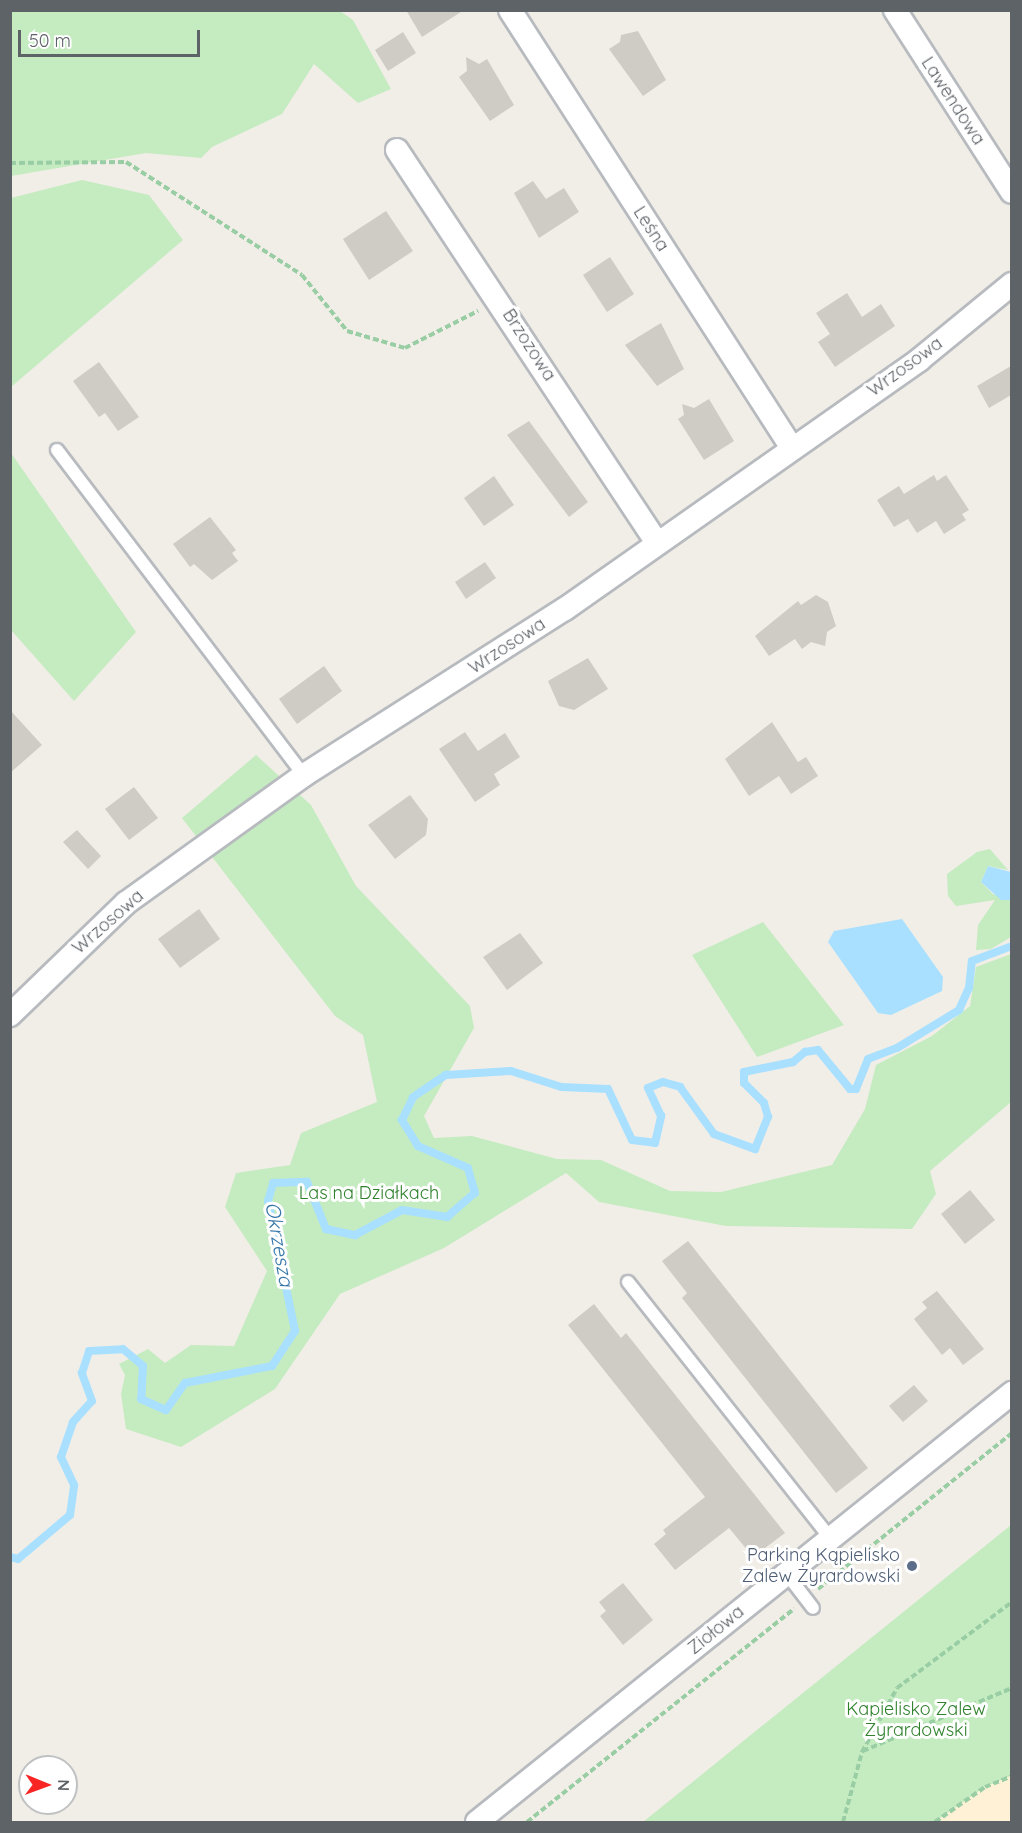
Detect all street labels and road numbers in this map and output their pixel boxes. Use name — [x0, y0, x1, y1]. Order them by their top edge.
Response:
street label: Lawendowa — [916, 53, 990, 149]
street label: Leśna — [628, 202, 674, 256]
street label: Brzozowa — [498, 305, 560, 385]
street label: Wrzosowa — [863, 333, 947, 401]
street label: Wrzosowa — [464, 613, 550, 679]
street label: Wrzosowa — [68, 885, 148, 959]
street label: Ziołowa — [684, 1601, 748, 1659]

